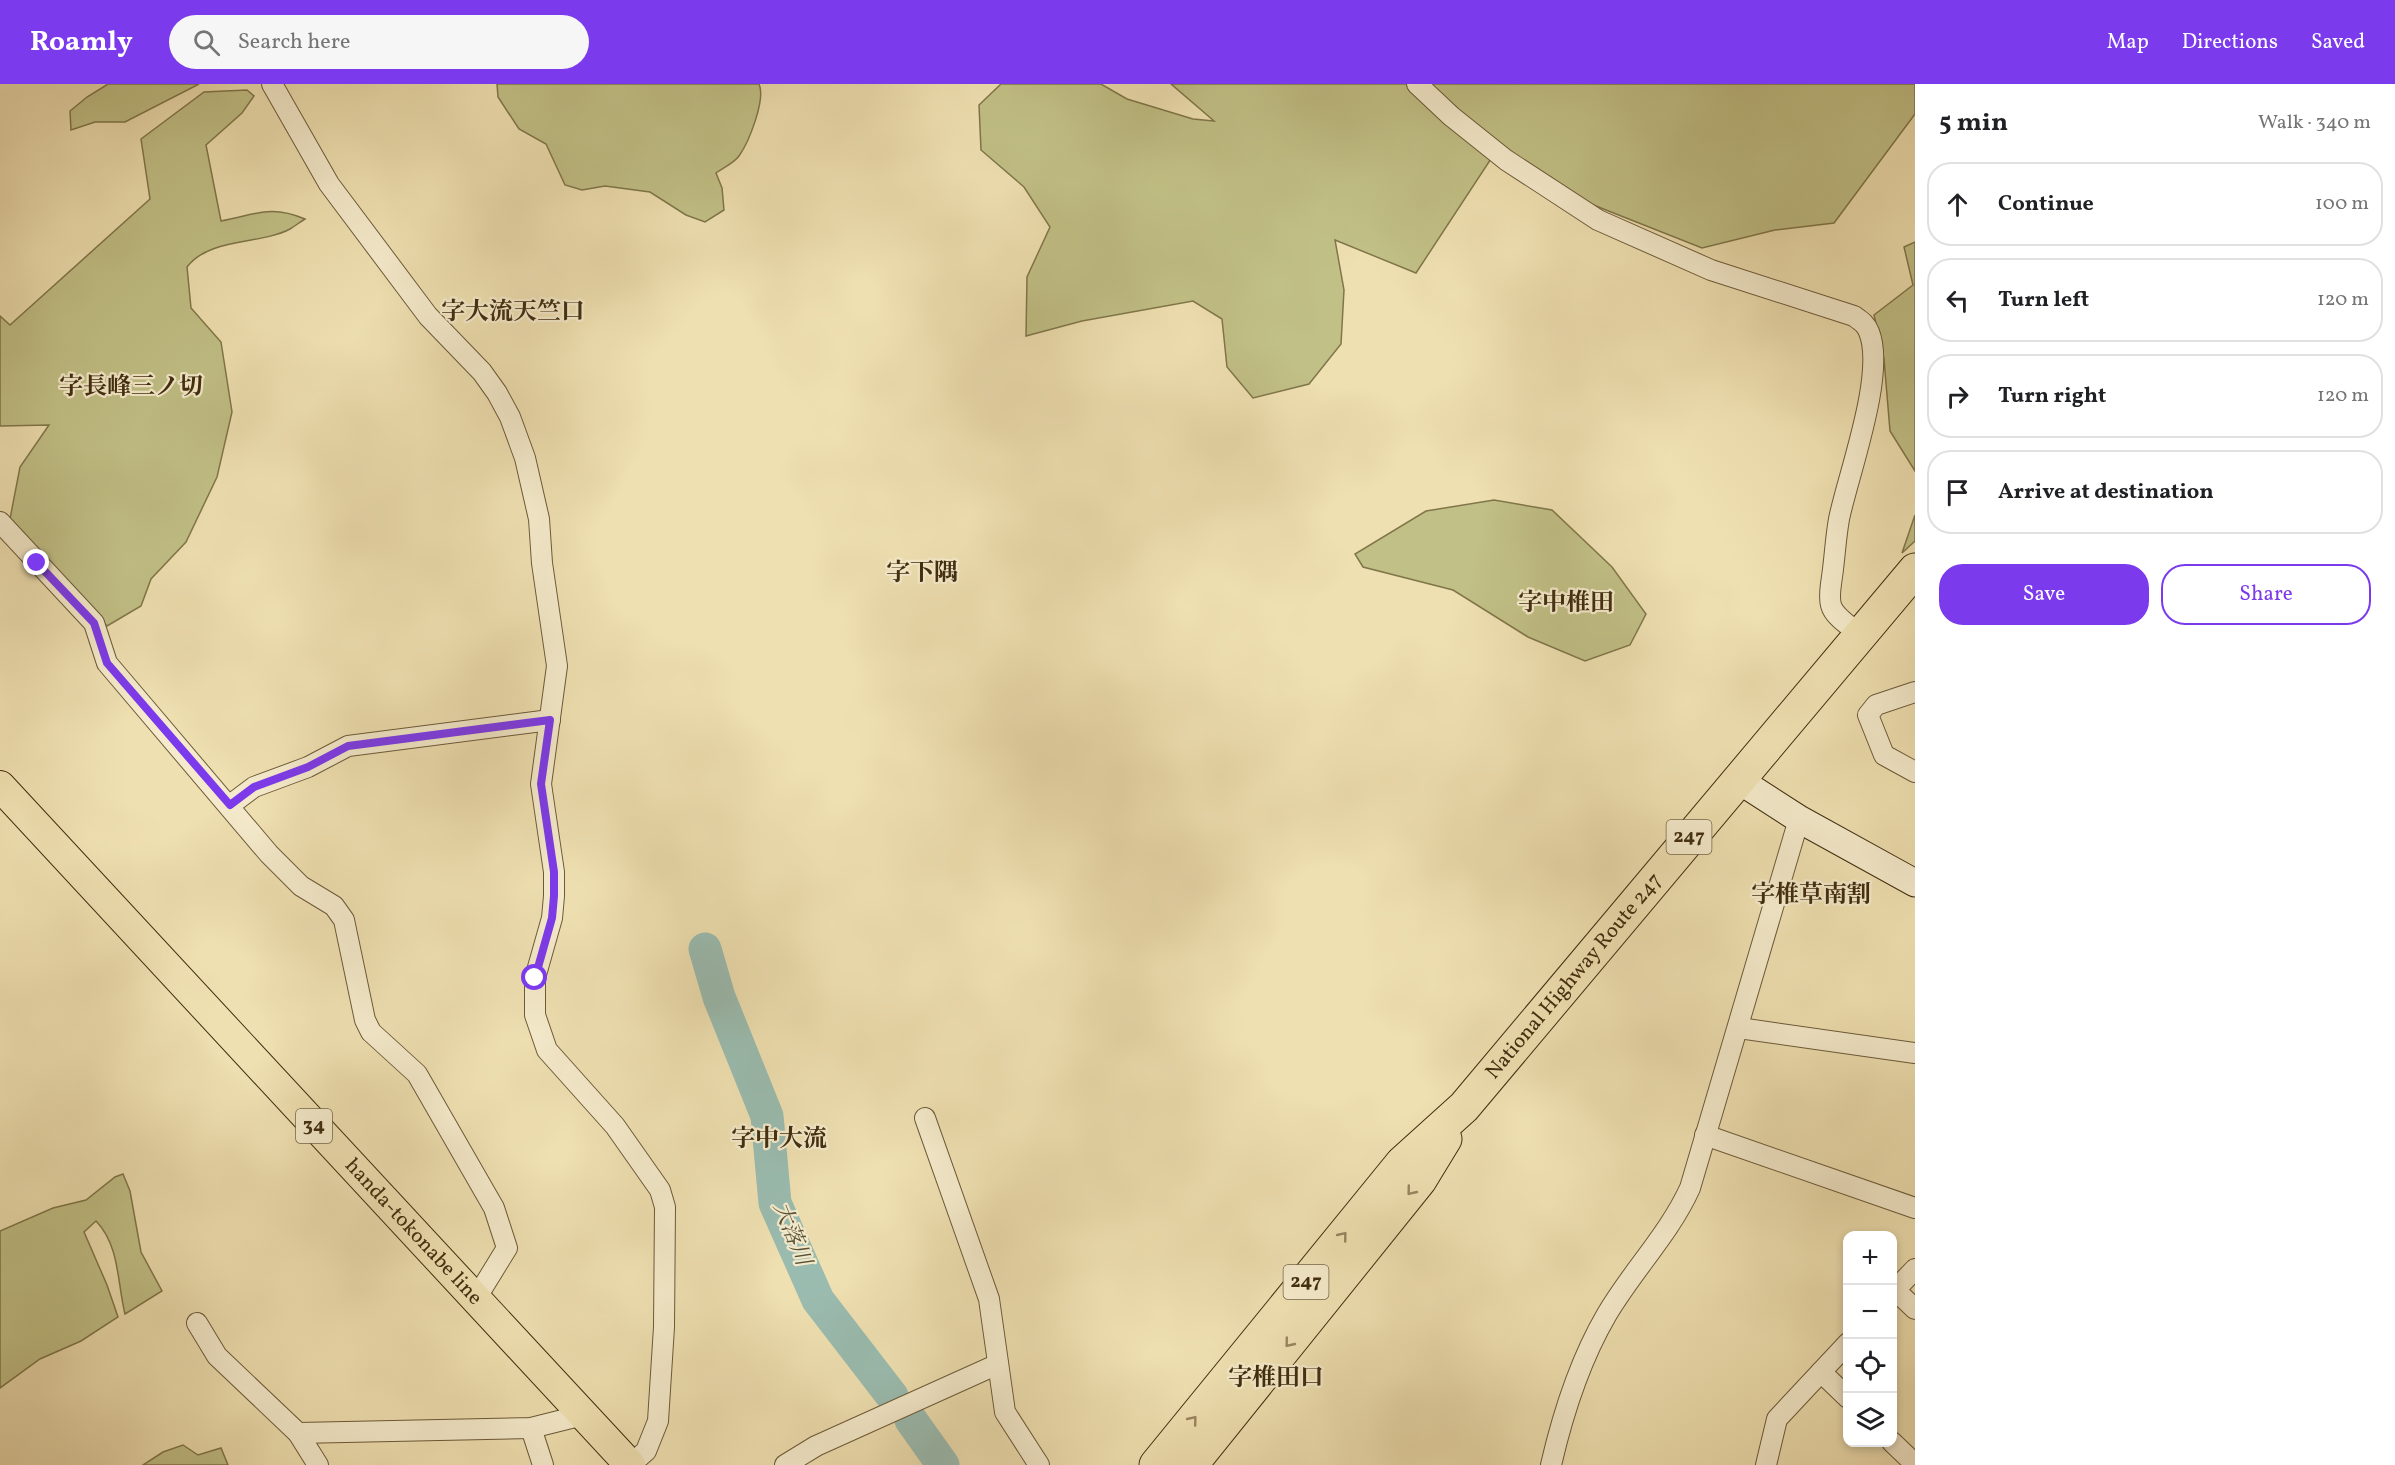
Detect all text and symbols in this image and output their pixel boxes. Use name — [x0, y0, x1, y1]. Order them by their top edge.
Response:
search box — [169, 15, 589, 69]
text: Roamly — [30, 23, 133, 62]
icon: search — [190, 26, 223, 59]
text: Search here — [238, 27, 350, 58]
text: Map — [2107, 28, 2149, 57]
text: Directions — [2182, 28, 2278, 57]
text: Saved — [2311, 28, 2365, 57]
text: 5 min — [1939, 105, 2008, 141]
text: Walk · 340 m — [2258, 109, 2371, 137]
icon: ahead — [1941, 188, 1974, 221]
text: Continue — [1998, 189, 2094, 220]
text: 100 m — [2315, 190, 2369, 218]
icon: left — [1941, 284, 1974, 317]
text: Turn left — [1998, 285, 2089, 316]
text: 120 m — [2317, 286, 2369, 314]
district label: 字大流天竺口 — [441, 296, 585, 330]
district label: 字長峰三ノ切 — [59, 371, 203, 405]
icon: right — [1941, 380, 1974, 413]
text: Turn right — [1998, 381, 2106, 412]
text: 120 m — [2317, 382, 2369, 410]
icon: arrive — [1941, 476, 1974, 509]
text: Arrive at destination — [1998, 477, 2214, 508]
route end — [23, 549, 49, 575]
district label: 字下隅 — [886, 557, 958, 591]
button: Save — [1939, 564, 2149, 625]
button: Share — [2161, 564, 2371, 625]
district label: 字中椎田 — [1518, 587, 1614, 621]
road number: 247 — [1666, 820, 1712, 854]
street label: National Highway Route 247 — [1479, 867, 1669, 1086]
district label: 字椎草南割 — [1751, 879, 1871, 913]
route start — [521, 964, 547, 990]
road number: 34 — [296, 1109, 332, 1143]
district label: 字中大流 — [731, 1123, 827, 1157]
street label: handa-tokonabe line — [338, 1152, 489, 1312]
one-way arrow — [1407, 1185, 1418, 1196]
water label: 大落川 — [764, 1198, 818, 1272]
map controls — [1843, 1231, 1897, 1447]
button: + — [1843, 1231, 1897, 1285]
one-way arrow — [1336, 1232, 1347, 1243]
road number: 247 — [1284, 1265, 1328, 1299]
button: − — [1843, 1285, 1897, 1339]
one-way arrow — [1285, 1337, 1296, 1348]
button: locate — [1843, 1339, 1897, 1393]
district label: 字椎田口 — [1228, 1362, 1324, 1396]
button: layers — [1843, 1393, 1897, 1447]
one-way arrow — [1186, 1416, 1197, 1427]

